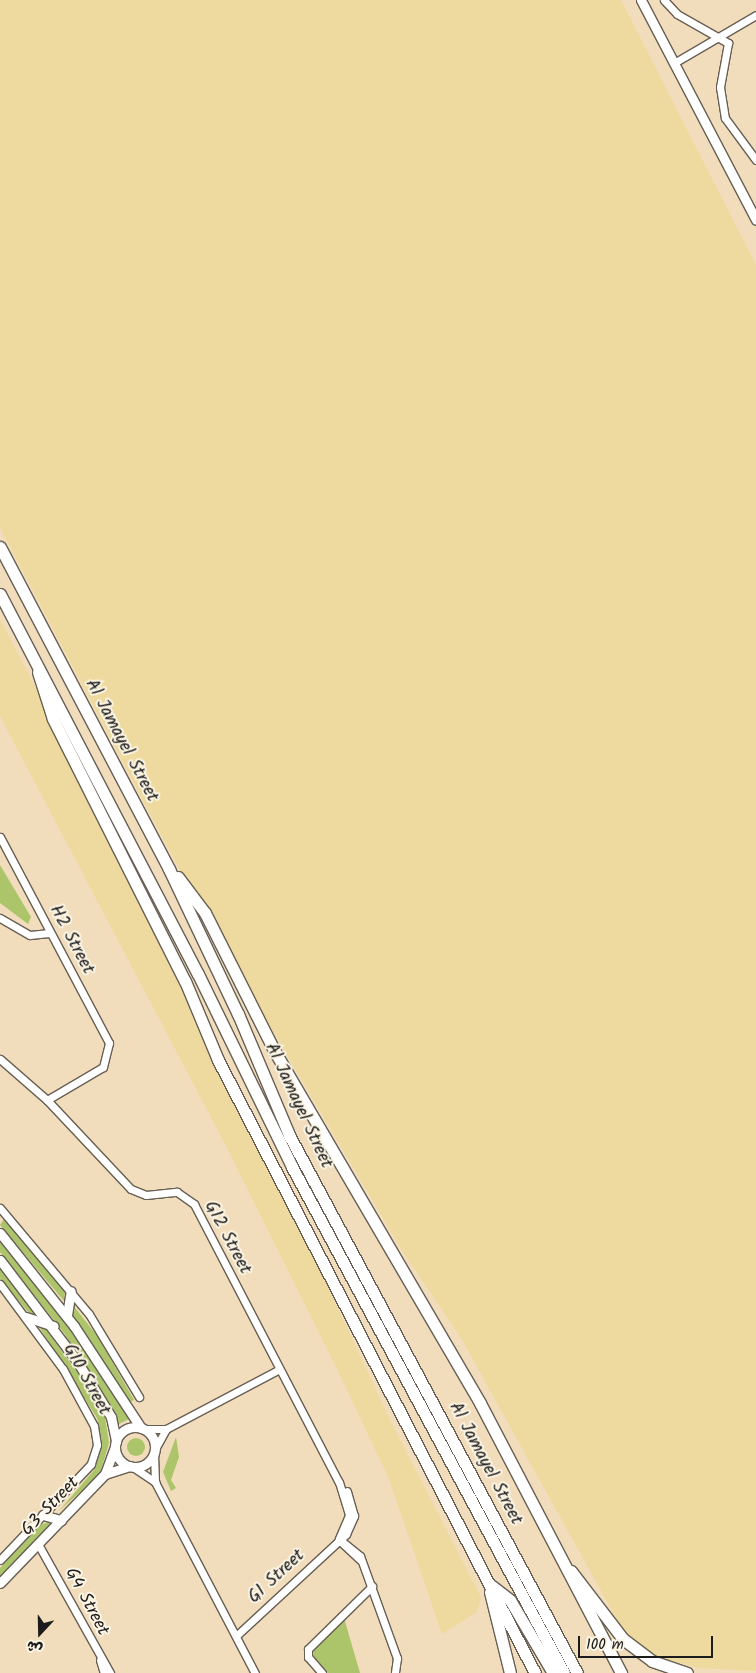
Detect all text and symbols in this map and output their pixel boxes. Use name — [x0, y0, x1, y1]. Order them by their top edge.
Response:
street label: Al Jamayel Street — [80, 676, 162, 806]
street label: H2 Street — [44, 902, 98, 978]
street label: Al Jamayel Street — [259, 1040, 337, 1172]
street label: G12 Street — [199, 1198, 255, 1278]
street label: G10 Street — [58, 1340, 114, 1420]
street label: Al Jamayel Street — [444, 1399, 526, 1529]
street label: G3 Street — [17, 1473, 85, 1541]
street label: G1 Street — [244, 1545, 310, 1609]
street label: G4 Street — [59, 1564, 113, 1640]
north arrow — [15, 1608, 65, 1658]
scale bar — [581, 1626, 716, 1658]
text: 100 m — [586, 1633, 624, 1657]
text: ش — [23, 1634, 46, 1660]

